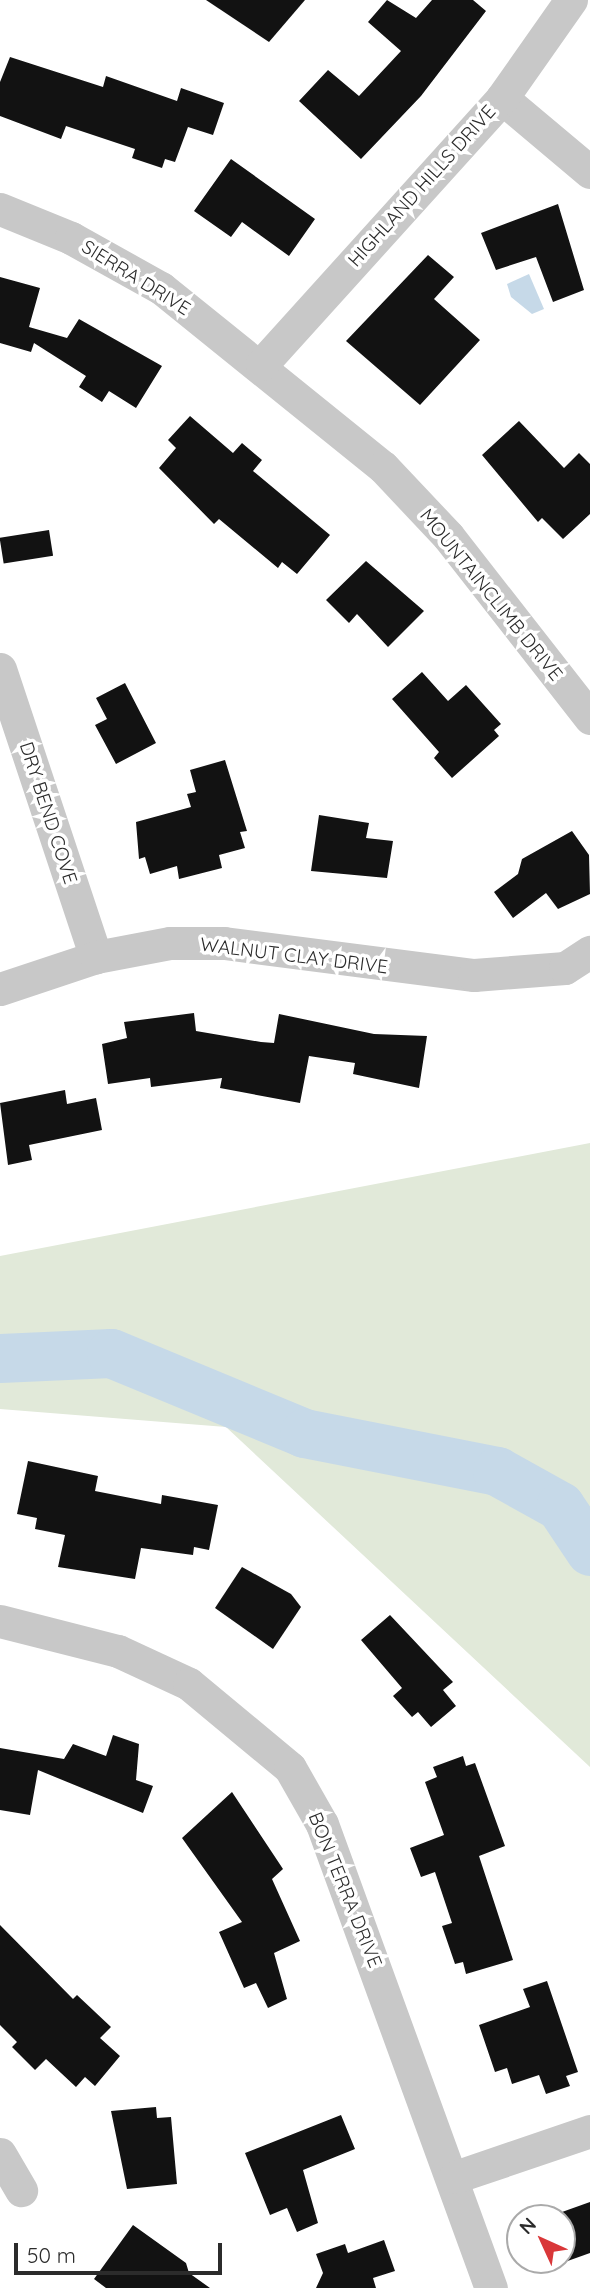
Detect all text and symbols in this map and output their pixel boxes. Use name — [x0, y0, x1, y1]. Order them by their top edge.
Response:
street label: HIGHLAND HILLS DRIVE — [343, 101, 501, 271]
street label: SIERRA DRIVE — [77, 236, 195, 320]
street label: MOUNTAINCLIMB DRIVE — [415, 505, 567, 685]
street label: DRY BEND COVE — [14, 739, 82, 887]
street label: WALNUT CLAY DRIVE — [199, 933, 389, 979]
street label: BON TERRA DRIVE — [303, 1809, 387, 1971]
north arrow — [506, 2204, 576, 2274]
text: N — [514, 2212, 541, 2239]
scale bar — [18, 2228, 226, 2272]
text: 50 m — [27, 2242, 76, 2268]

